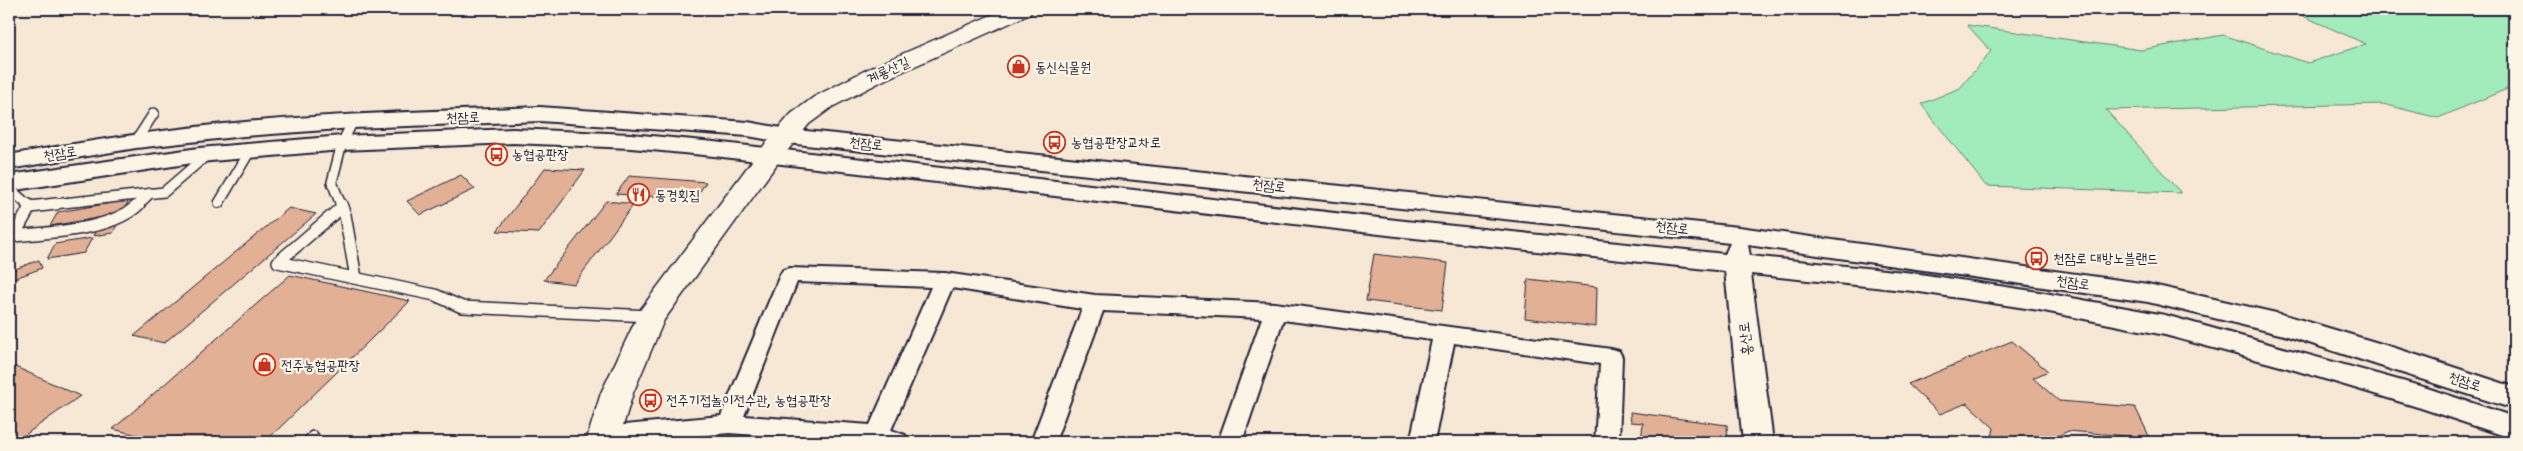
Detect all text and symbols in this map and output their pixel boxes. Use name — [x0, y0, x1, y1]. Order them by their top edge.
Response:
street label: 계룡산길 — [863, 49, 915, 91]
shop icon: 동신식물원 — [1007, 55, 1031, 79]
place label: 동신식물원 — [1035, 55, 1091, 80]
street label: 천잠로 — [446, 104, 480, 131]
street label: 천잠로 — [848, 129, 884, 158]
bus stop icon: 농협공판장교차로 — [1043, 130, 1067, 154]
place label: 농협공판장교차로 — [1071, 130, 1161, 155]
street label: 천잠로 — [41, 139, 79, 168]
bus stop icon: 농협공판장 — [484, 142, 508, 166]
place label: 농협공판장 — [512, 142, 569, 167]
street label: 천잠로 — [1251, 171, 1287, 200]
restaurant icon: 동경횟집 — [627, 183, 651, 207]
place label: 동경횟집 — [655, 183, 700, 208]
street label: 천잠로 — [1654, 213, 1690, 242]
bus stop icon: 천잠로 대방노블랜드 — [2025, 246, 2049, 270]
place label: 천잠로 대방노블랜드 — [2053, 246, 2158, 271]
street label: 천잠로 — [2054, 268, 2091, 297]
street label: 홍산로 — [1731, 321, 1760, 357]
shop icon: 전주농협공판장 — [253, 353, 277, 377]
place label: 전주농협공판장 — [281, 353, 361, 378]
street label: 천잠로 — [2445, 364, 2485, 399]
bus stop icon: 전주기접놀이전수관, 농협공판장 — [638, 388, 662, 412]
place label: 전주기접놀이전수관, 농협공판장 — [666, 388, 832, 413]

